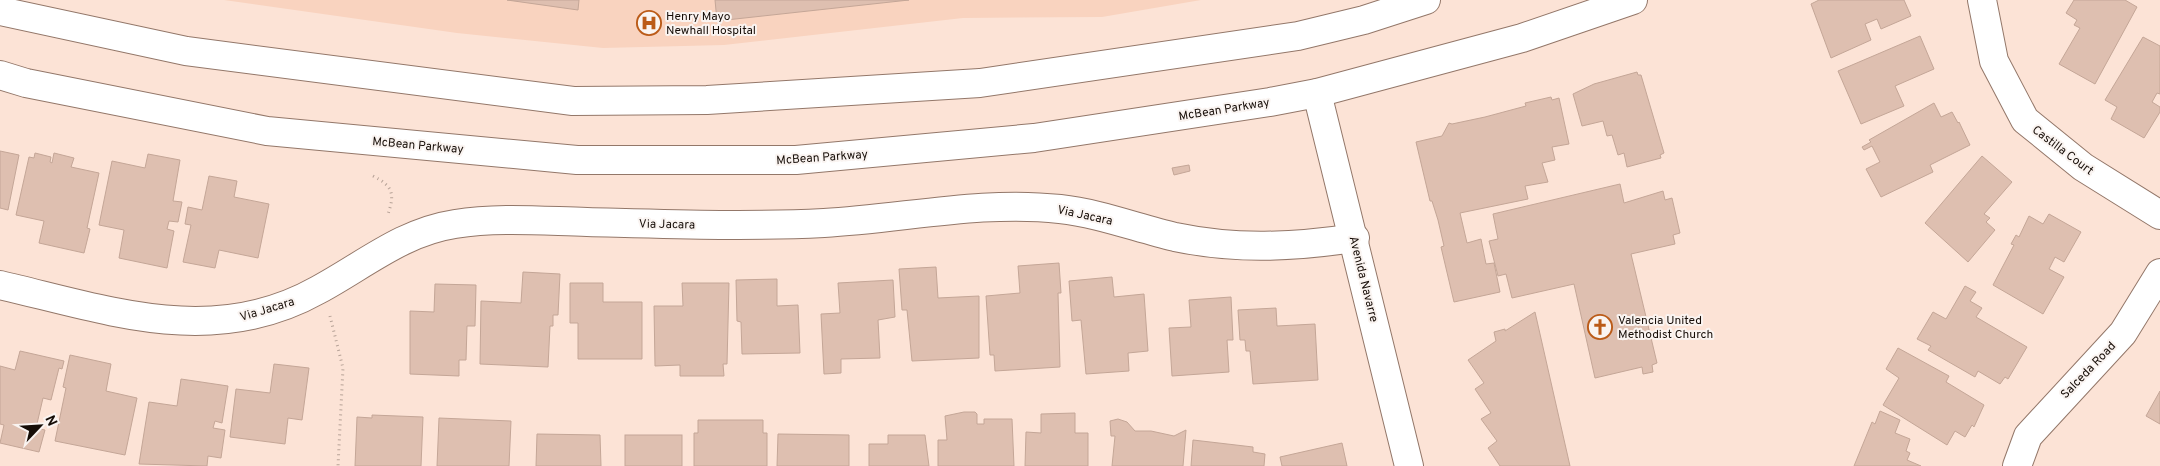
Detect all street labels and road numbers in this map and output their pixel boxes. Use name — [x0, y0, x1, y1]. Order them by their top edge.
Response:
street label: McBean Parkway — [1178, 95, 1271, 125]
street label: Castilla Court — [2028, 122, 2096, 179]
street label: McBean Parkway — [371, 134, 464, 158]
street label: McBean Parkway — [776, 147, 868, 169]
street label: Via Jacara — [1056, 202, 1114, 230]
street label: Via Jacara — [639, 217, 695, 233]
street label: Avenida Navarre — [1345, 235, 1381, 324]
street label: Via Jacara — [238, 294, 296, 326]
street label: Salceda Road — [2058, 339, 2120, 403]

